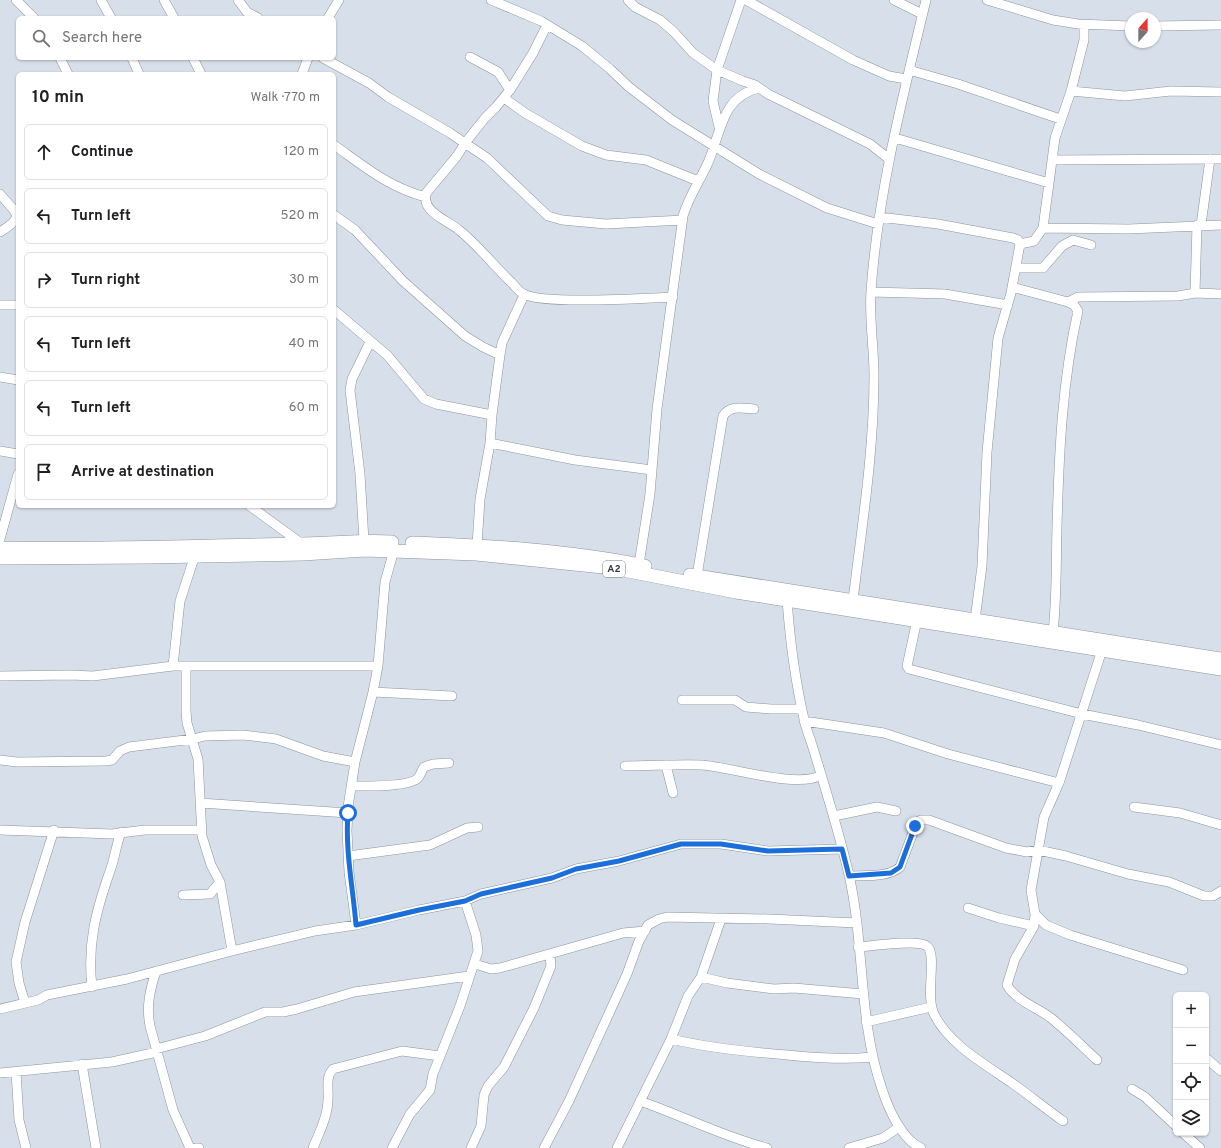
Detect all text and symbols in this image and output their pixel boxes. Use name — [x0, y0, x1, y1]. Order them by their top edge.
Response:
north arrow — [1125, 12, 1161, 48]
search box — [16, 16, 336, 60]
icon: search — [30, 27, 52, 49]
text: Search here — [62, 29, 142, 48]
text: 10 min — [32, 87, 84, 109]
text: Walk · 770 m — [251, 90, 320, 106]
icon: ahead — [33, 141, 55, 163]
text: Continue — [71, 143, 133, 162]
text: 120 m — [284, 144, 319, 160]
icon: left — [33, 205, 55, 227]
text: Turn left — [71, 207, 131, 226]
text: 520 m — [281, 208, 319, 224]
icon: right — [33, 269, 55, 291]
text: Turn right — [71, 271, 140, 290]
text: 30 m — [289, 272, 319, 288]
icon: left — [33, 333, 55, 355]
text: Turn left — [71, 335, 131, 354]
text: 40 m — [289, 336, 319, 352]
icon: left — [33, 397, 55, 419]
text: Turn left — [71, 399, 131, 418]
text: 60 m — [289, 400, 319, 416]
icon: arrive — [33, 461, 55, 483]
text: Arrive at destination — [71, 463, 214, 482]
road number: A2 — [603, 561, 625, 577]
route start — [339, 804, 357, 822]
route end — [906, 817, 924, 835]
map controls — [1173, 992, 1209, 1136]
button: + — [1173, 992, 1209, 1028]
button: − — [1173, 1028, 1209, 1064]
button: locate — [1173, 1064, 1209, 1100]
button: layers — [1173, 1100, 1209, 1136]

